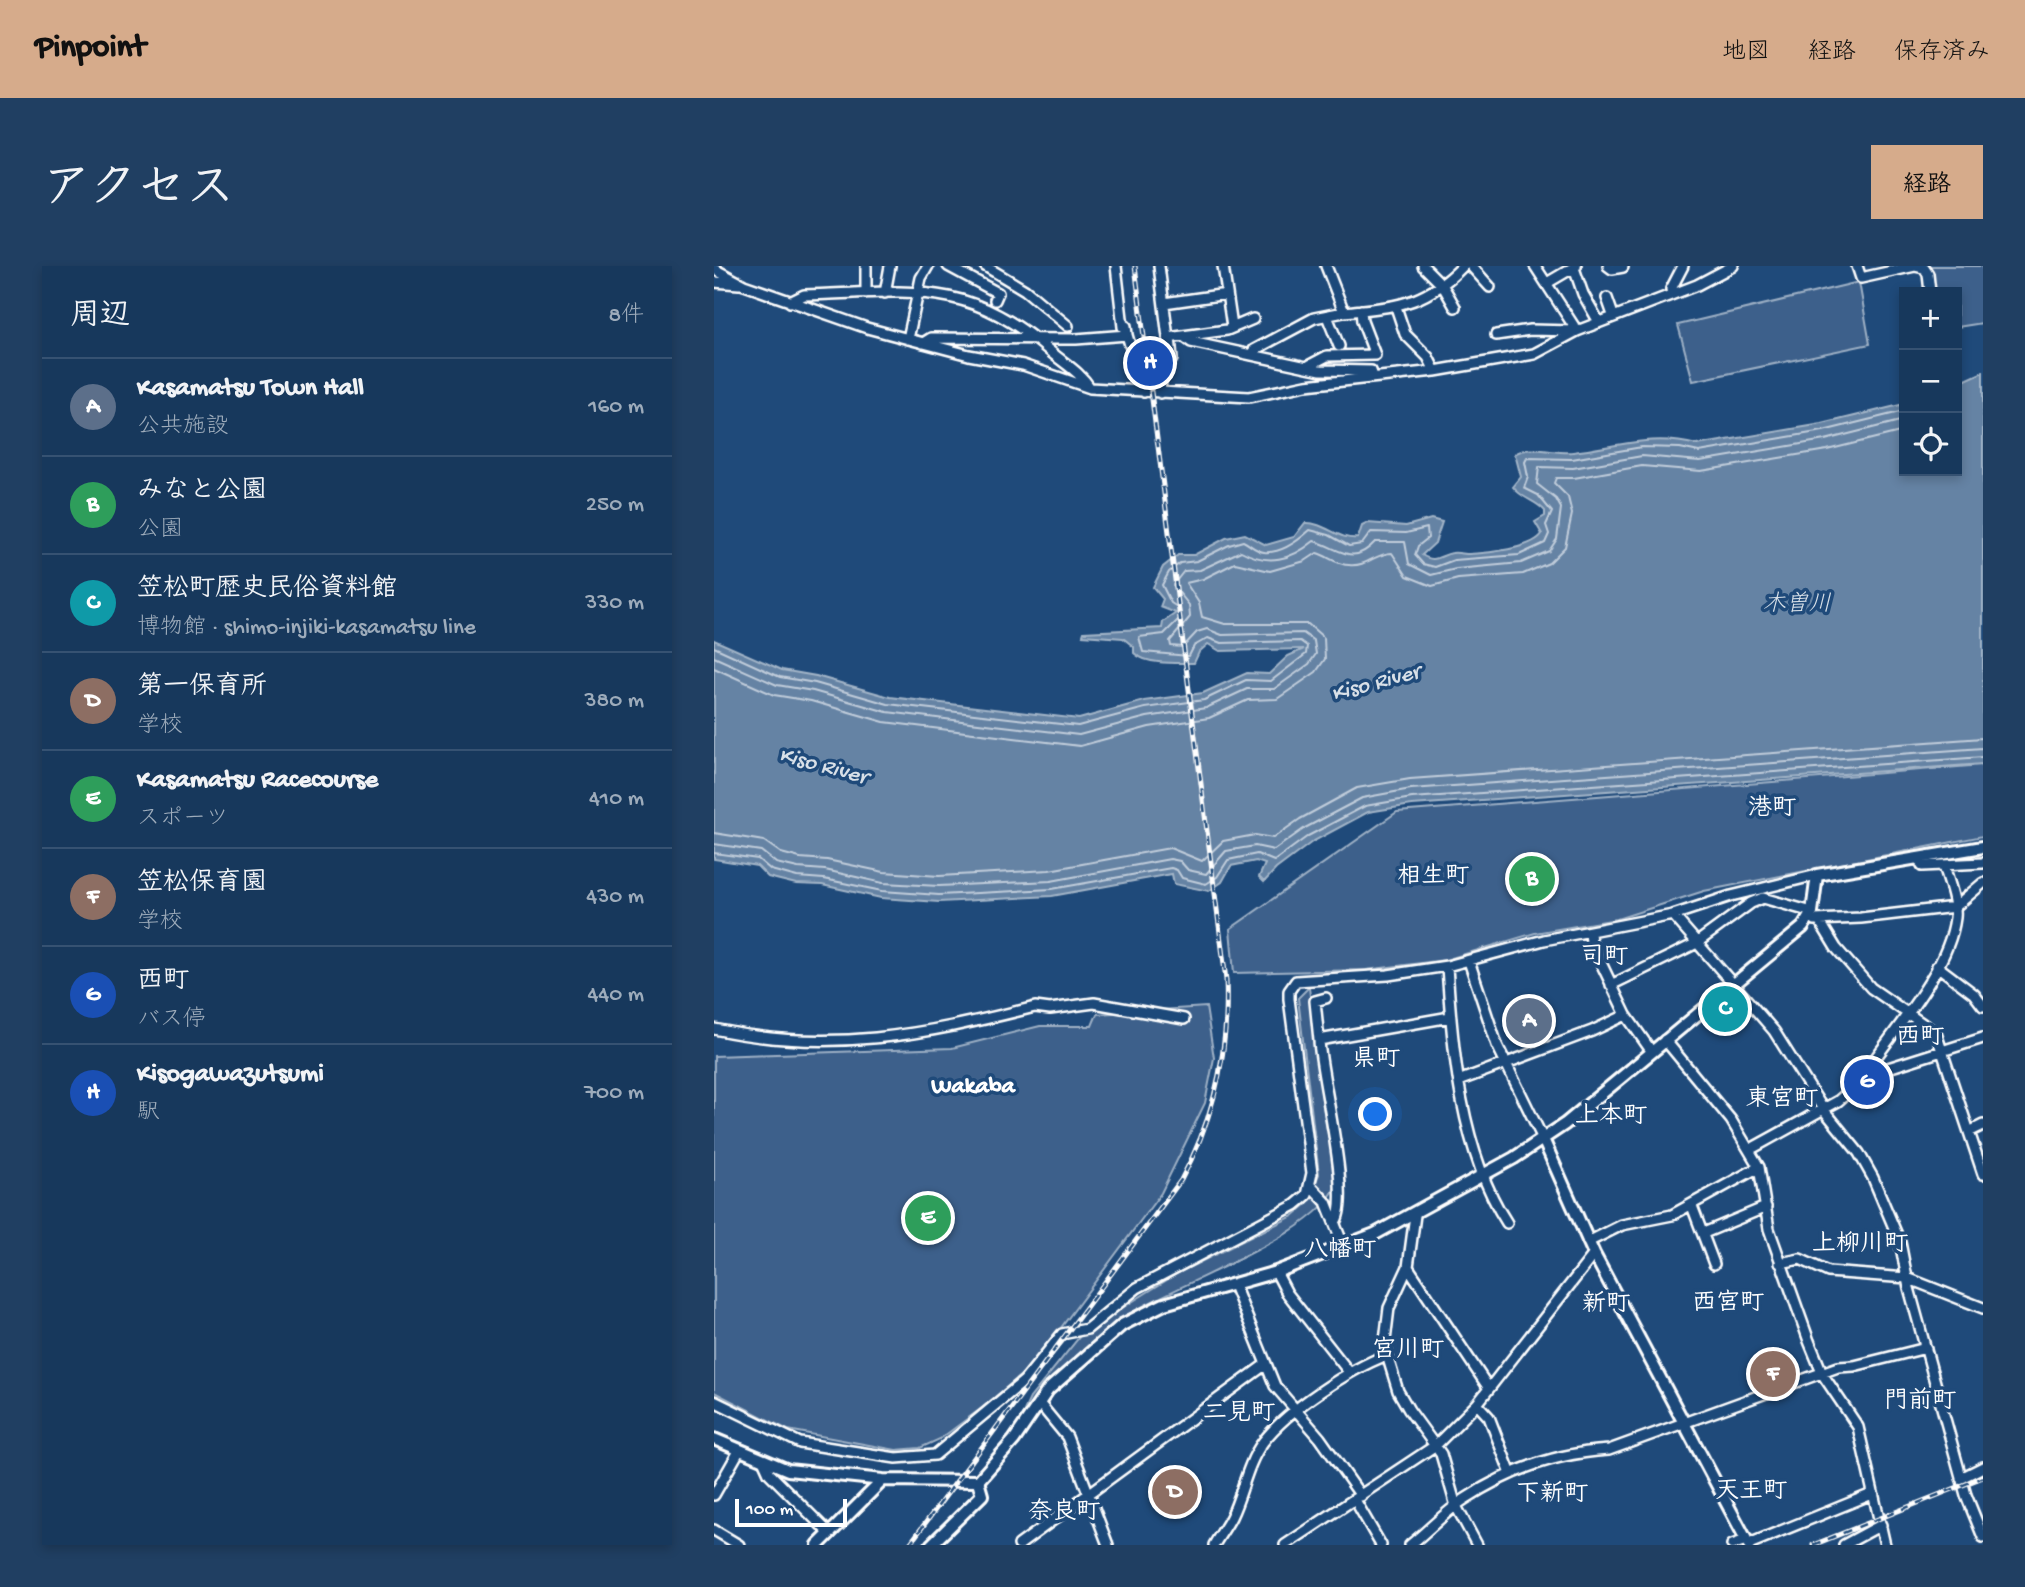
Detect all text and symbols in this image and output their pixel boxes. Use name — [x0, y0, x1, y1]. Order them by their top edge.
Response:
text: Pinpoint — [35, 30, 146, 68]
text: 地図 — [1722, 39, 1770, 68]
text: 経路 — [1808, 39, 1856, 68]
text: 保存済み — [1894, 39, 1990, 68]
button: 経路 — [1871, 145, 1983, 219]
text: アクセス — [42, 163, 235, 221]
map controls — [1899, 287, 1962, 476]
button: + — [1899, 287, 1962, 350]
text: 周辺 — [70, 300, 130, 335]
text: 8件 — [608, 303, 644, 330]
pin: H — [1127, 337, 1173, 389]
button: − — [1899, 350, 1962, 413]
text: Kasamatsu Town Hall — [137, 374, 364, 405]
text: A — [86, 394, 100, 421]
text: 160 m — [588, 394, 644, 421]
button: locate — [1899, 413, 1962, 476]
text: 公共施設 — [137, 414, 229, 441]
text: みなと公園 — [137, 477, 267, 508]
text: B — [87, 492, 99, 519]
text: 250 m — [586, 492, 644, 519]
text: 公園 — [137, 517, 183, 544]
text: 笠松町歴史民俗資料館 — [137, 575, 397, 606]
text: C — [87, 590, 99, 617]
text: 330 m — [585, 590, 644, 617]
water label: 木曽川 — [1763, 591, 1832, 619]
text: 博物館 · shimo-injiki-kasamatsu line — [137, 615, 476, 642]
water label: Kiso River — [1329, 658, 1428, 709]
text: 第一保育所 — [137, 673, 267, 704]
text: D — [86, 688, 101, 715]
text: 380 m — [585, 688, 644, 715]
text: 学校 — [137, 713, 183, 740]
water label: Kiso River — [776, 742, 875, 793]
text: Kasamatsu Racecourse — [137, 766, 378, 797]
text: E — [86, 786, 100, 813]
text: 410 m — [589, 786, 644, 813]
district label: 港町 — [1748, 794, 1796, 824]
text: スポーツ — [137, 806, 229, 833]
pin: B — [1509, 853, 1555, 905]
district label: 相生町 — [1397, 863, 1469, 892]
text: 笠松保育園 — [137, 869, 267, 900]
text: F — [87, 884, 99, 911]
text: 430 m — [586, 884, 644, 911]
text: 学校 — [137, 909, 183, 936]
district label: 司町 — [1580, 944, 1628, 973]
text: 西町 — [137, 967, 189, 998]
text: G — [86, 982, 100, 1009]
text: 440 m — [587, 982, 644, 1009]
pin: C — [1702, 983, 1748, 1035]
pin: A — [1506, 995, 1552, 1047]
text: バス停 — [137, 1007, 206, 1034]
district label: 西町 — [1896, 1024, 1944, 1053]
district label: 県町 — [1352, 1046, 1400, 1075]
pin: G — [1844, 1056, 1890, 1108]
text: Kisogawazutsumi — [137, 1060, 324, 1091]
district label: Wakaba — [930, 1073, 1017, 1102]
text: H — [86, 1080, 100, 1107]
text: 700 m — [584, 1080, 644, 1107]
district label: 東宮町 — [1746, 1085, 1818, 1115]
your location — [1358, 1097, 1392, 1131]
text: 駅 — [137, 1100, 160, 1127]
district label: 上本町 — [1575, 1102, 1647, 1132]
pin: E — [905, 1192, 951, 1244]
district label: 上柳川町 — [1812, 1230, 1908, 1260]
district label: 八幡町 — [1304, 1236, 1376, 1266]
district label: 西宮町 — [1692, 1289, 1764, 1319]
district label: 新町 — [1582, 1290, 1630, 1320]
district label: 宮川町 — [1372, 1336, 1444, 1366]
pin: F — [1750, 1348, 1796, 1400]
district label: 門前町 — [1884, 1387, 1956, 1417]
district label: 二見町 — [1203, 1400, 1275, 1429]
pin: D — [1152, 1466, 1198, 1518]
district label: 天王町 — [1715, 1478, 1787, 1507]
district label: 下新町 — [1516, 1480, 1588, 1510]
scale bar — [735, 1496, 847, 1528]
district label: 奈良町 — [1028, 1498, 1100, 1528]
text: 100 m — [746, 1499, 793, 1522]

